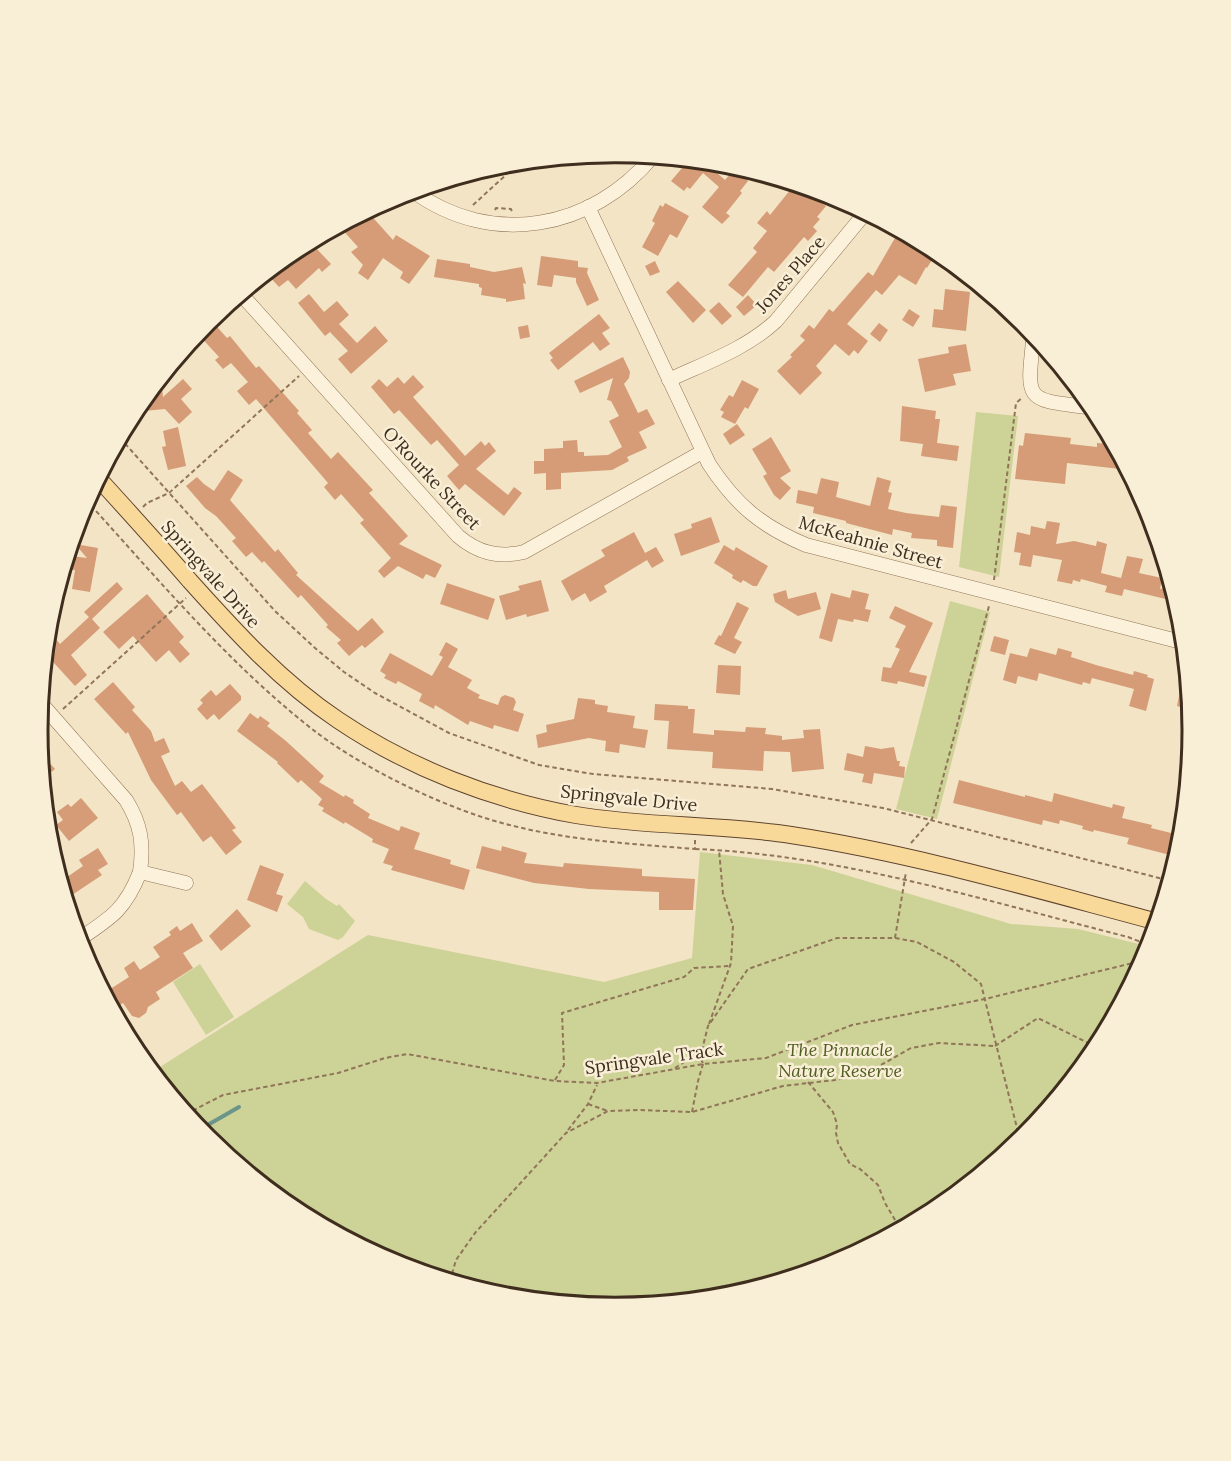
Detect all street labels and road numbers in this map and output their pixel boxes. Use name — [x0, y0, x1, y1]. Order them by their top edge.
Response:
street label: Jones Place — [749, 230, 830, 318]
street label: O'Rourke Street — [378, 421, 486, 535]
street label: McKeahnie Street — [796, 510, 946, 574]
street label: Springvale Drive — [156, 515, 266, 633]
street label: Springvale Drive — [559, 779, 699, 817]
street label: Springvale Track — [583, 1037, 725, 1079]

